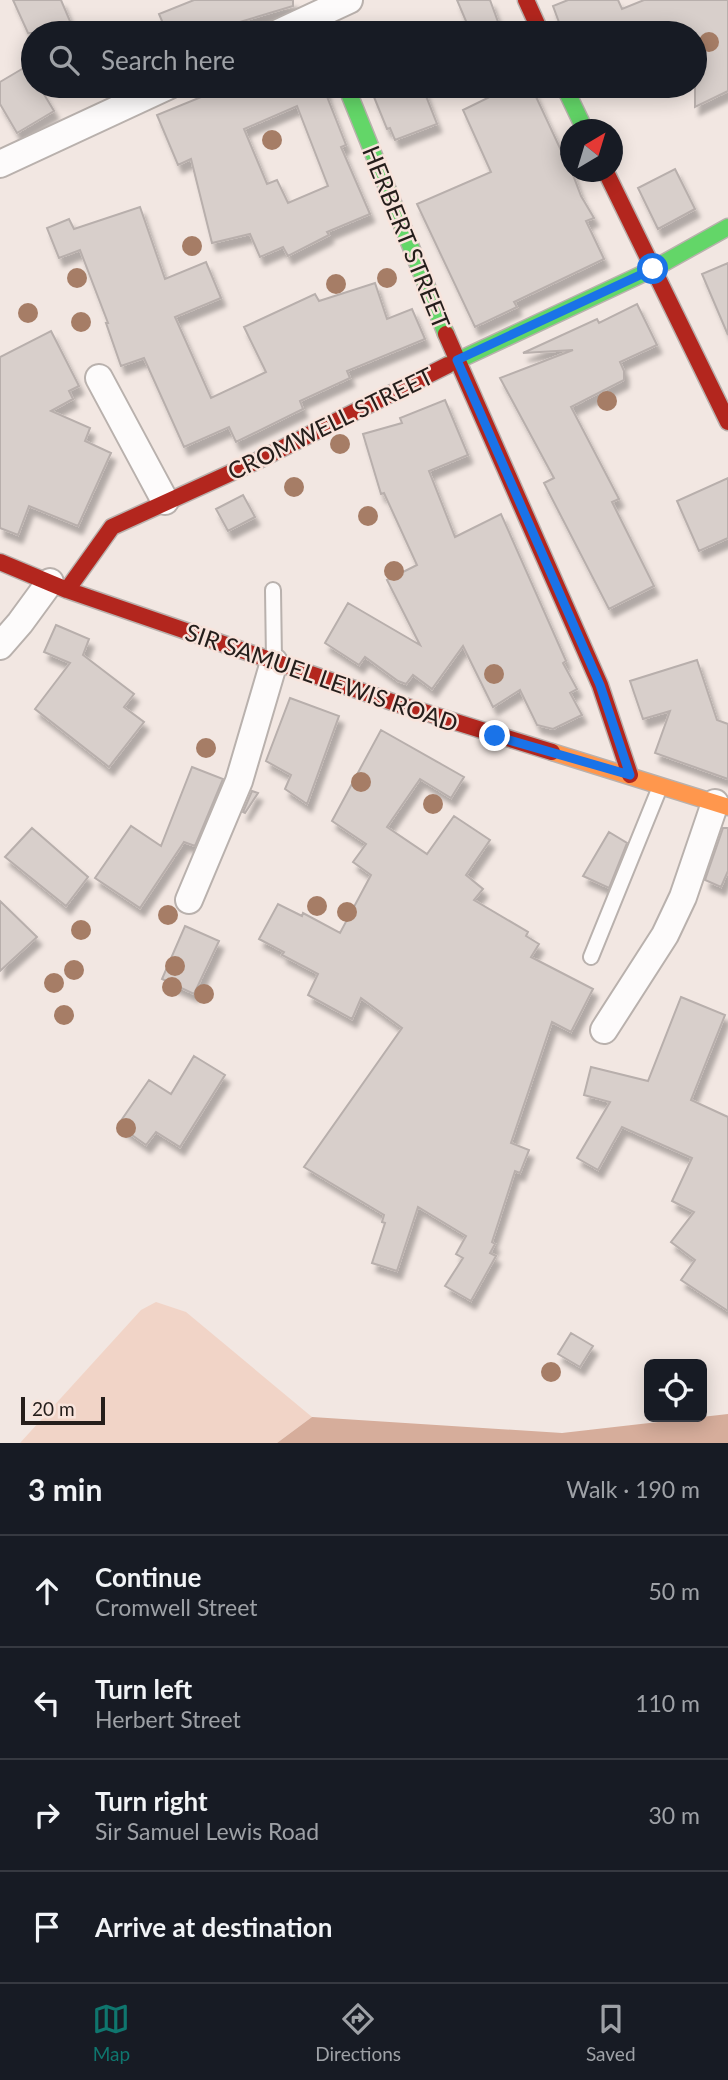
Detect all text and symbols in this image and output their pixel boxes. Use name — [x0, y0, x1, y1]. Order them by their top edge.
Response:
search box — [21, 21, 707, 98]
icon: search — [45, 41, 83, 79]
text: Search here — [101, 44, 235, 76]
north arrow — [560, 119, 623, 182]
street label: HERBERT STREET — [357, 141, 457, 333]
route start — [637, 253, 668, 284]
street label: CROMWELL STREET — [222, 361, 438, 485]
street label: SIR SAMUEL LEWIS ROAD — [182, 617, 462, 737]
route end — [479, 720, 510, 751]
map controls — [644, 1359, 707, 1422]
button: locate — [644, 1359, 707, 1422]
scale bar — [21, 1394, 105, 1426]
text: 20 m — [32, 1397, 75, 1420]
text: 3 min — [28, 1471, 102, 1507]
text: Walk · 190 m — [566, 1475, 700, 1503]
text: Continue — [95, 1561, 201, 1593]
icon: ahead — [28, 1572, 66, 1610]
text: 50 m — [649, 1577, 700, 1605]
text: Cromwell Street — [95, 1593, 257, 1621]
text: Turn left — [95, 1673, 192, 1705]
icon: left — [28, 1684, 66, 1722]
text: 110 m — [635, 1689, 700, 1717]
text: Herbert Street — [95, 1705, 241, 1733]
text: Turn right — [95, 1785, 208, 1817]
icon: right — [28, 1796, 66, 1834]
text: 30 m — [649, 1801, 700, 1829]
text: Sir Samuel Lewis Road — [95, 1817, 319, 1845]
icon: arrive — [28, 1908, 66, 1946]
text: Arrive at destination — [95, 1911, 332, 1943]
tab: Map — [92, 2000, 130, 2065]
tab: Directions — [315, 2000, 401, 2065]
tab: Saved — [586, 2000, 636, 2065]

